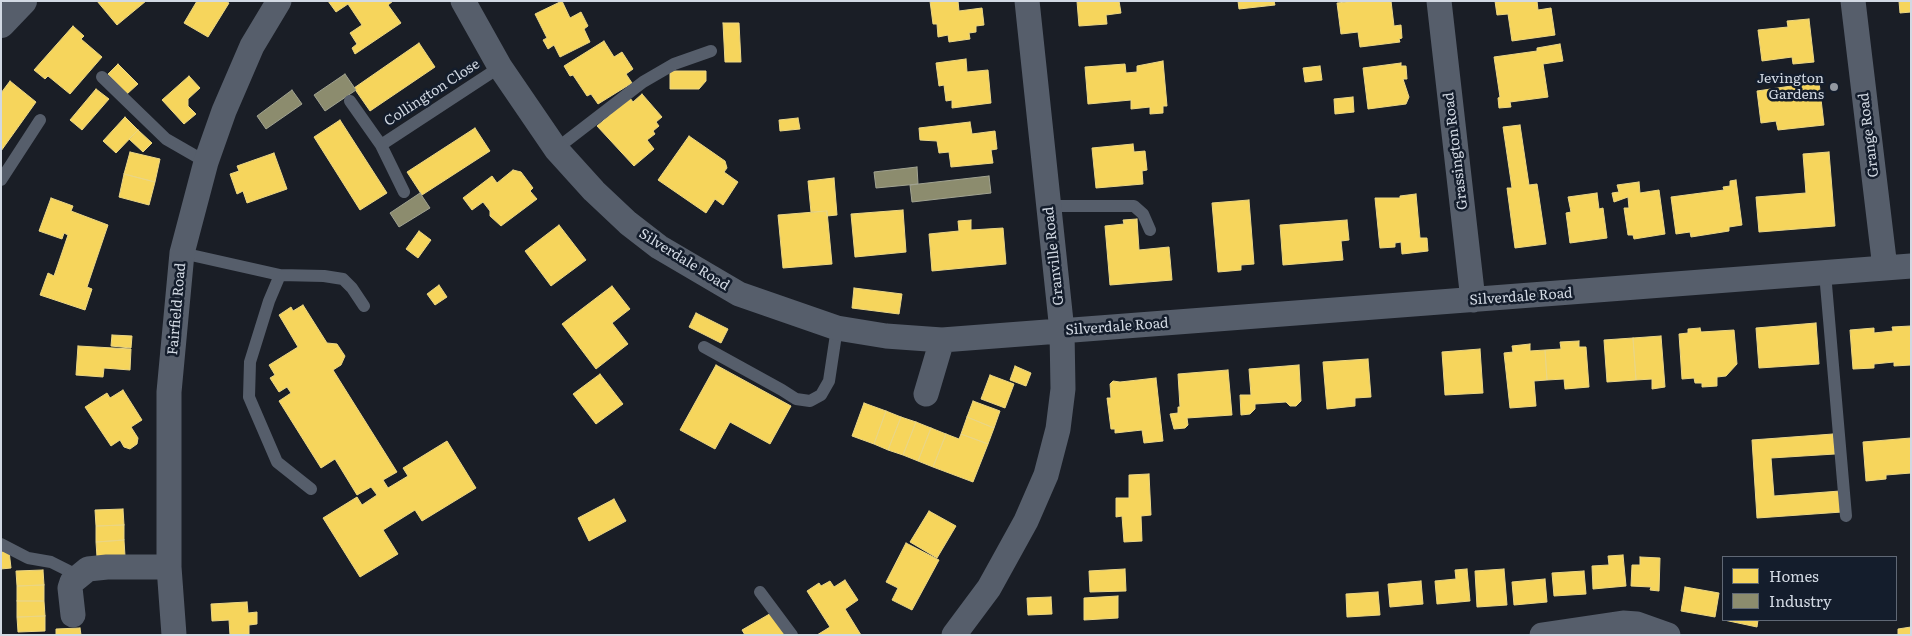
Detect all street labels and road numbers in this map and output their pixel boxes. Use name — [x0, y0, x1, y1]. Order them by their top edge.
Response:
street label: Collington Close — [381, 56, 483, 130]
street label: Grassington Road — [1440, 91, 1472, 211]
street label: Grange Road — [1855, 92, 1883, 178]
street label: Granville Road — [1040, 206, 1068, 306]
street label: Silverdale Road — [636, 225, 732, 295]
street label: Fairfield Road — [165, 262, 189, 356]
street label: Silverdale Road — [1469, 285, 1573, 309]
street label: Silverdale Road — [1065, 315, 1169, 339]

